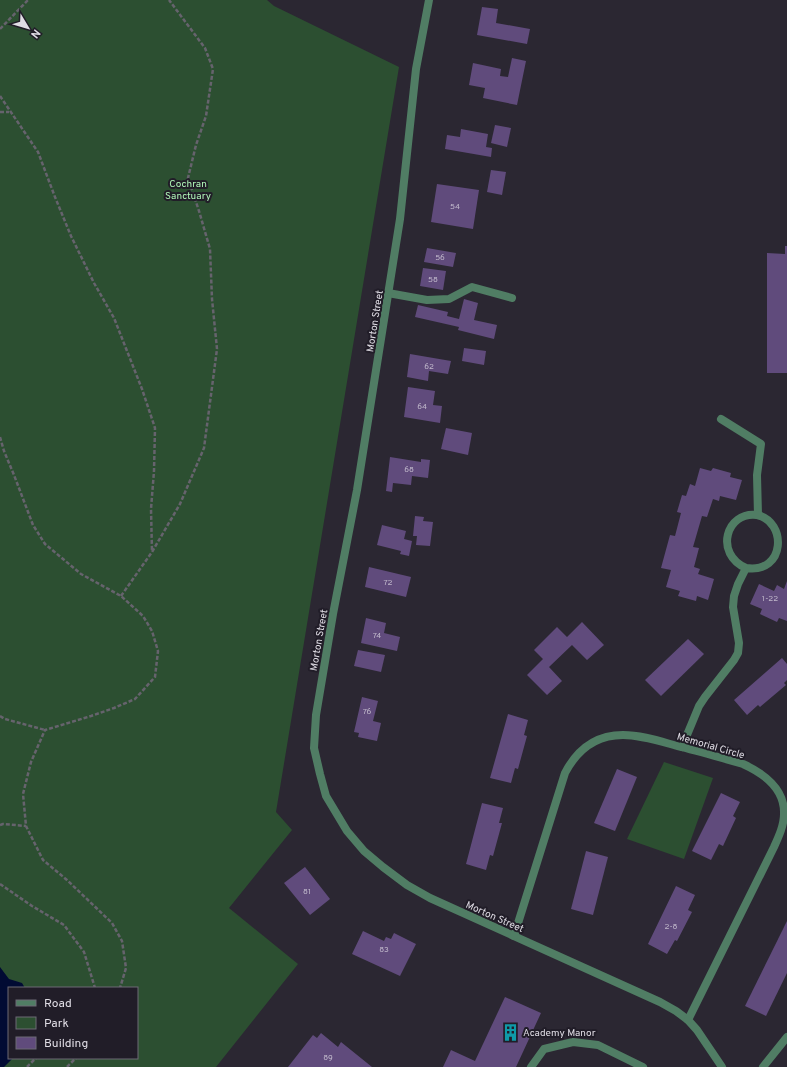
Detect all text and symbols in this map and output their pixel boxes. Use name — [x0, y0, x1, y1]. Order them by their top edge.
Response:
north arrow — [8, 8, 48, 48]
text: N — [27, 26, 43, 41]
park label: Cochran Sanctuary — [165, 178, 211, 203]
house number: 54 — [450, 202, 460, 212]
house number: 56 — [435, 253, 445, 263]
house number: 58 — [428, 275, 438, 285]
street label: Morton Street — [364, 289, 387, 353]
house number: 62 — [424, 362, 434, 372]
house number: 64 — [417, 402, 427, 412]
house number: 68 — [404, 465, 414, 475]
house number: 72 — [384, 578, 393, 588]
house number: 1-22 — [762, 594, 778, 604]
street label: Morton Street — [308, 608, 331, 672]
house number: 74 — [373, 631, 381, 641]
house number: 76 — [363, 707, 371, 717]
street label: Memorial Circle — [675, 731, 746, 762]
house number: 81 — [303, 887, 311, 897]
street label: Morton Street — [463, 899, 526, 936]
house number: 2-8 — [665, 922, 678, 932]
house number: 83 — [379, 945, 389, 955]
legend — [8, 987, 138, 1059]
text: Road — [44, 996, 72, 1012]
text: Park — [44, 1016, 69, 1032]
building icon: Academy Manor — [500, 1022, 520, 1042]
place label: Academy Manor — [523, 1027, 596, 1040]
text: Building — [44, 1036, 88, 1052]
house number: 89 — [323, 1053, 333, 1063]

